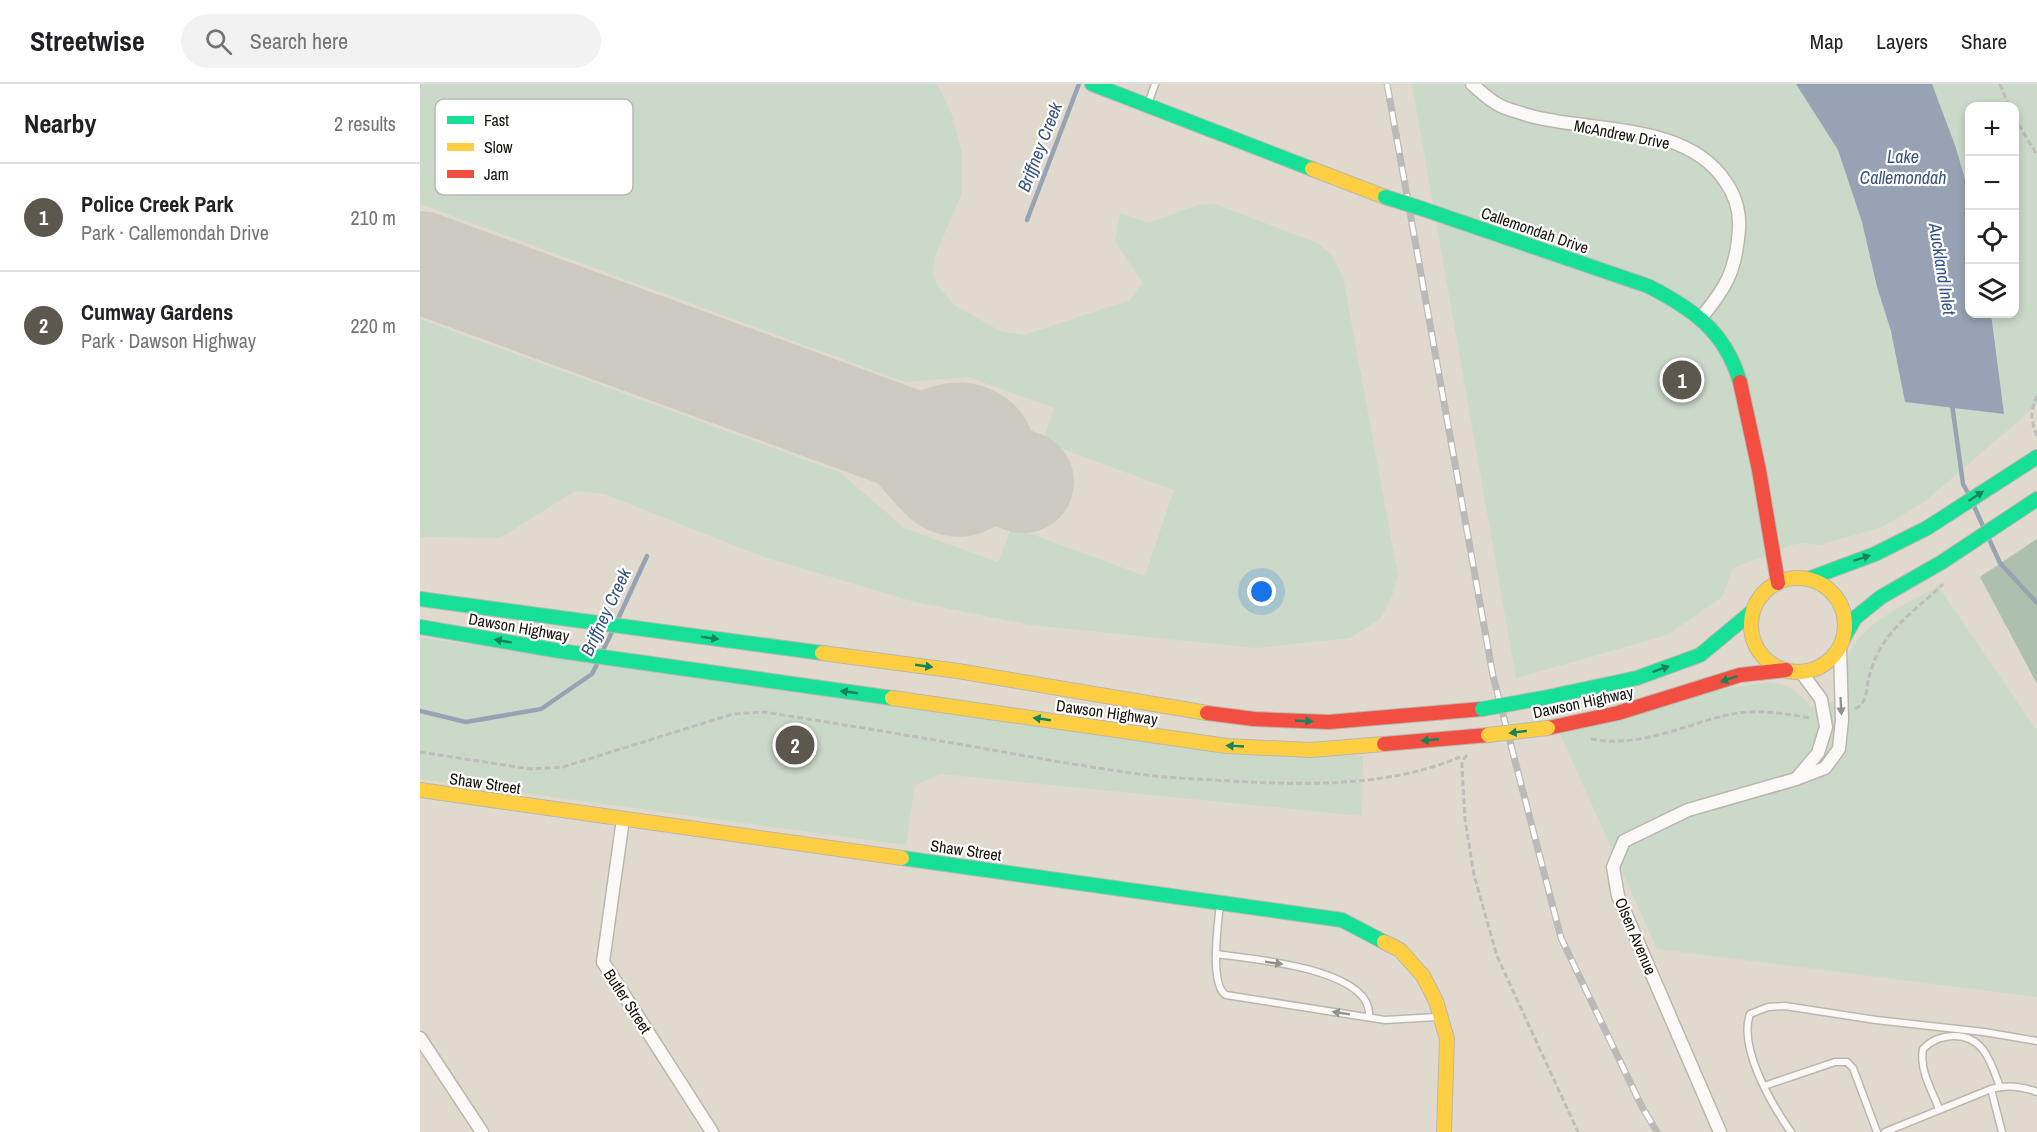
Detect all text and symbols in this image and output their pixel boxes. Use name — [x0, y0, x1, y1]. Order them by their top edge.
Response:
search box — [181, 14, 601, 68]
text: Streetwise — [30, 22, 145, 60]
icon: search — [202, 25, 235, 58]
text: Search here — [250, 26, 348, 56]
text: Map — [1810, 27, 1843, 56]
text: Layers — [1876, 27, 1928, 56]
text: Share — [1961, 27, 2007, 56]
water label: Briffney Creek — [1011, 98, 1068, 195]
legend — [435, 99, 633, 195]
map controls — [1965, 102, 2019, 318]
button: + — [1965, 102, 2019, 156]
text: Nearby — [24, 106, 96, 141]
text: Fast — [484, 109, 509, 131]
text: 2 results — [334, 110, 396, 137]
street label: McAndrew Drive — [1572, 114, 1672, 154]
text: Slow — [484, 136, 513, 158]
water label: Lake Callemondah — [1860, 144, 1946, 190]
button: − — [1965, 156, 2019, 210]
text: Jam — [484, 163, 509, 185]
text: Police Creek Park — [81, 189, 233, 219]
street label: Callemondah Drive — [1478, 201, 1592, 259]
text: 1 — [39, 204, 48, 231]
text: 210 m — [350, 204, 396, 231]
button: locate — [1965, 210, 2019, 264]
text: Park · Callemondah Drive — [81, 219, 269, 246]
water label: Auckland Inlet — [1923, 220, 1962, 318]
button: layers — [1965, 264, 2019, 318]
text: Cumway Gardens — [81, 297, 233, 327]
text: 2 — [39, 312, 48, 339]
text: 220 m — [350, 312, 396, 339]
text: Park · Dawson Highway — [81, 327, 256, 354]
pin: 1 — [1662, 358, 1702, 402]
one-way arrow — [1968, 491, 1984, 502]
one-way arrow — [1853, 553, 1871, 562]
water label: Briffney Creek — [574, 563, 637, 660]
your location — [1247, 577, 1276, 606]
street label: Dawson Highway — [467, 607, 572, 647]
one-way arrow — [701, 633, 720, 643]
one-way arrow — [493, 637, 512, 646]
one-way arrow — [915, 662, 934, 671]
one-way arrow — [1652, 664, 1670, 673]
one-way arrow — [1720, 675, 1738, 684]
street label: Dawson Highway — [1531, 681, 1636, 723]
one-way arrow — [840, 687, 859, 696]
street label: Dawson Highway — [1055, 694, 1160, 730]
one-way arrow — [1837, 697, 1846, 716]
one-way arrow — [1033, 715, 1052, 724]
one-way arrow — [1294, 717, 1313, 726]
pin: 2 — [776, 722, 814, 768]
one-way arrow — [1509, 727, 1528, 737]
one-way arrow — [1420, 735, 1439, 745]
one-way arrow — [1226, 742, 1245, 751]
street label: Shaw Street — [448, 767, 522, 799]
street label: Shaw Street — [929, 834, 1003, 866]
street label: Olsen Avenue — [1610, 894, 1662, 978]
one-way arrow — [1265, 958, 1284, 967]
street label: Butler Street — [599, 964, 657, 1038]
one-way arrow — [1331, 1008, 1350, 1017]

